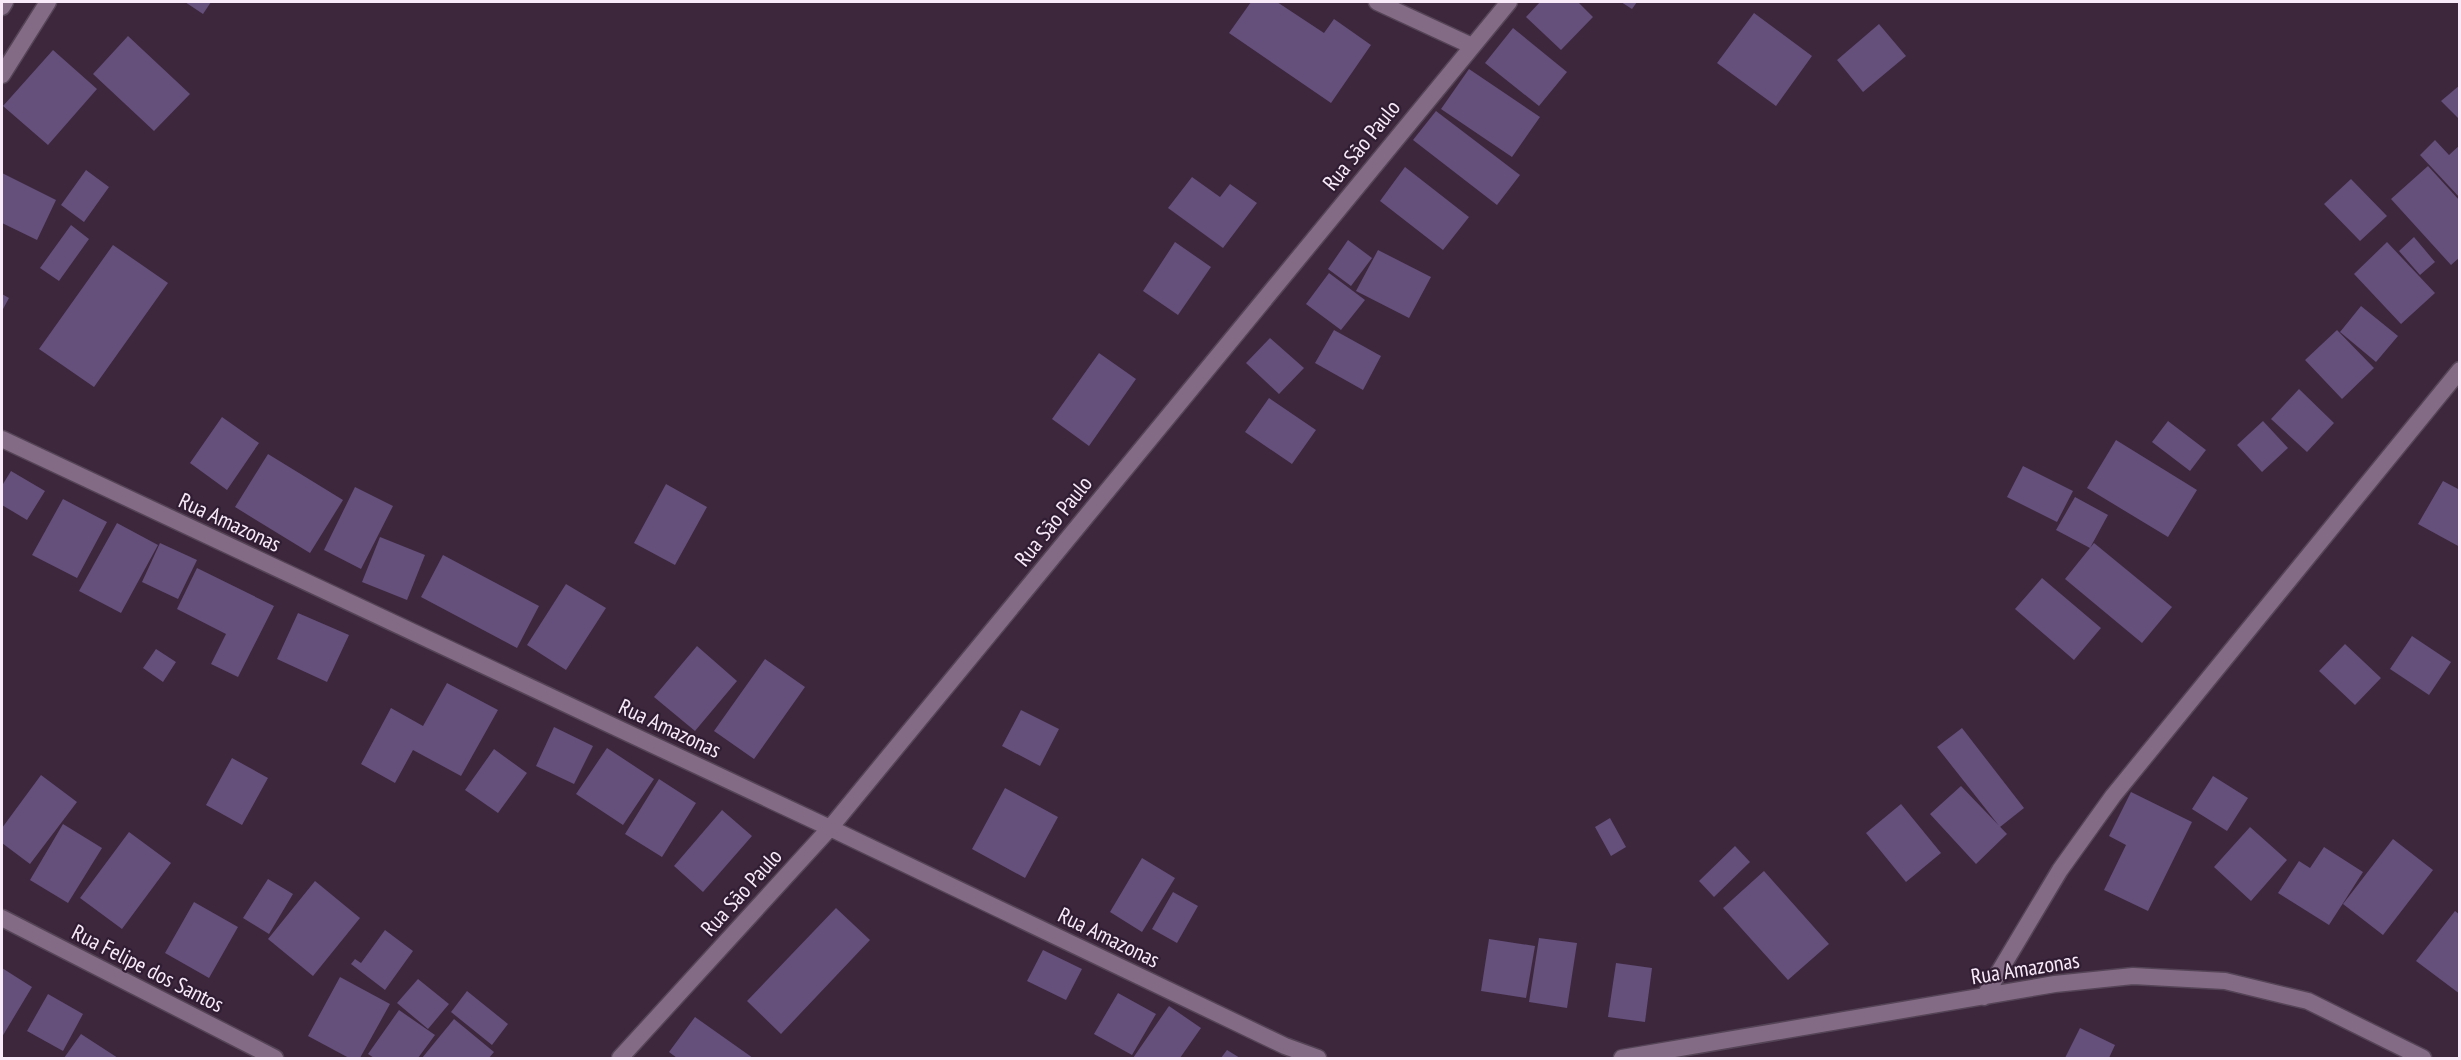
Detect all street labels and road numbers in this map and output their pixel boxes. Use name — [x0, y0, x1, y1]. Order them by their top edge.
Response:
street label: Rua São Paulo — [1316, 94, 1406, 196]
street label: Rua São Paulo — [1008, 470, 1098, 572]
street label: Rua Amazonas — [174, 486, 286, 558]
street label: Rua Amazonas — [614, 692, 726, 764]
street label: Rua São Paulo — [694, 842, 788, 942]
street label: Rua Amazonas — [1054, 900, 1164, 974]
street label: Rua Felipe dos Santos — [67, 918, 229, 1018]
street label: Rua Amazonas — [1969, 946, 2081, 990]

